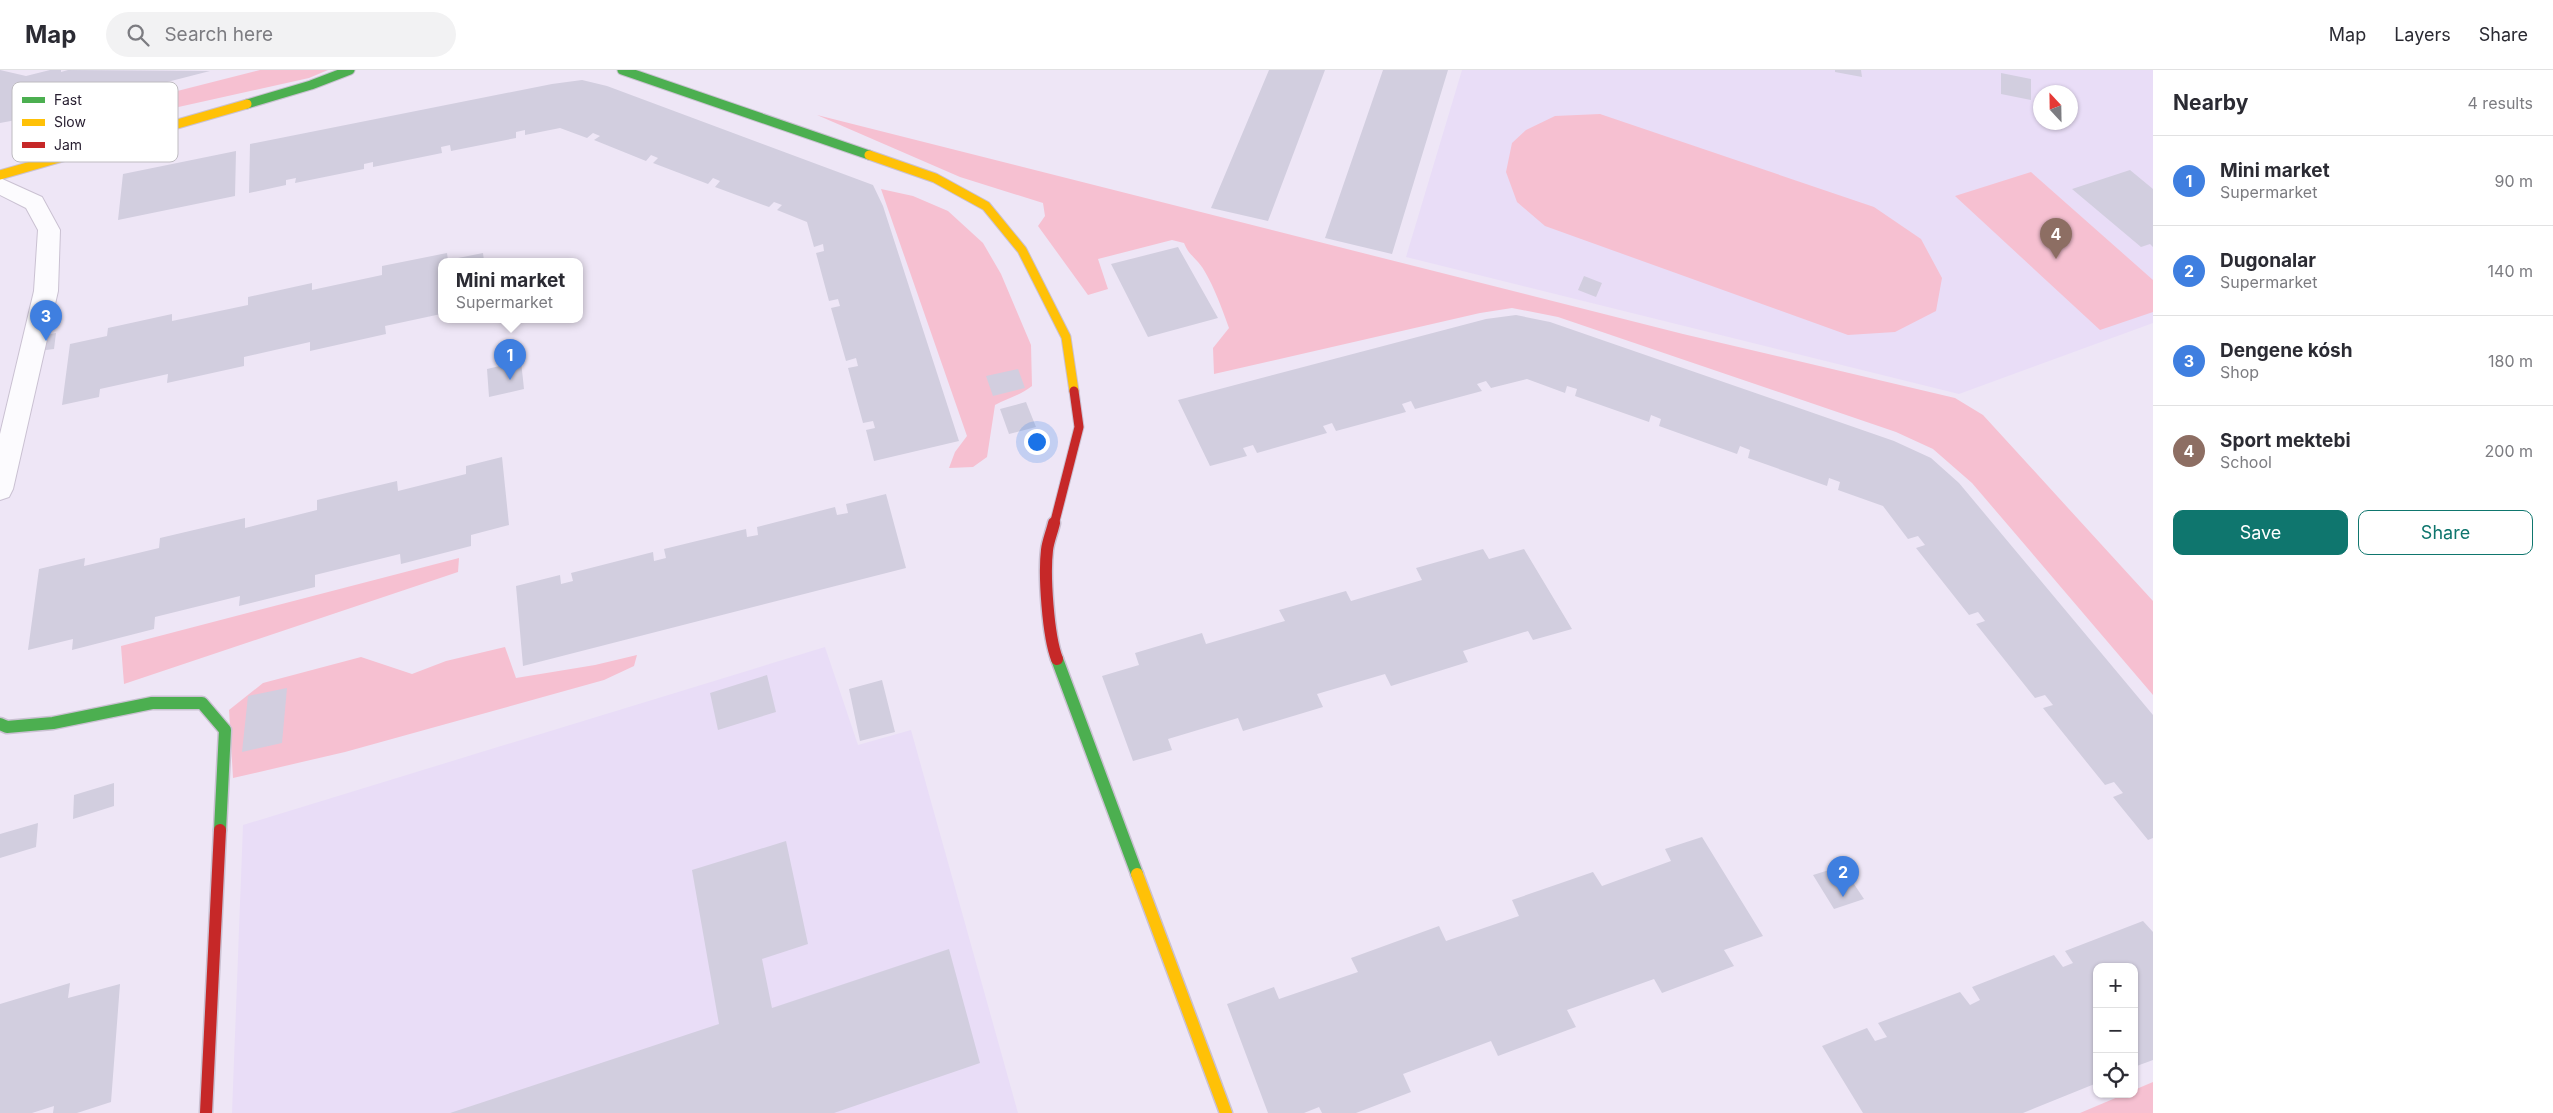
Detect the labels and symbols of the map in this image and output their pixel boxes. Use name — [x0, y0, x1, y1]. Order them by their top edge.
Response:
legend — [12, 82, 178, 162]
north arrow — [2033, 85, 2078, 130]
text: Fast — [54, 91, 82, 108]
text: Slow — [54, 113, 86, 130]
text: Jam — [54, 136, 82, 153]
pin: 4 — [2040, 218, 2072, 259]
pin: 3 — [30, 300, 62, 341]
pin: 1 — [494, 339, 526, 380]
your location — [1024, 429, 1050, 455]
pin: 2 — [1827, 856, 1859, 897]

